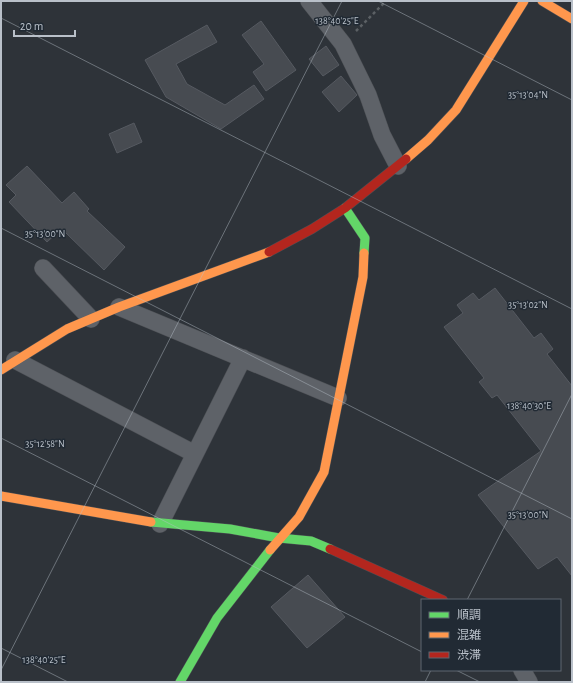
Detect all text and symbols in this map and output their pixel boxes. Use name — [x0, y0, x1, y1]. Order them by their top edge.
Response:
scale bar — [14, 12, 75, 38]
text: 138°40'25"E — [315, 16, 359, 26]
text: 20 m — [20, 20, 43, 32]
text: 35°13'04"N — [508, 90, 548, 100]
text: 35°13'00"N — [25, 229, 65, 239]
text: 35°13'02"N — [508, 300, 548, 310]
text: 138°40'30"E — [507, 401, 551, 411]
text: 35°12'58"N — [25, 439, 65, 449]
text: 35°13'00"N — [508, 510, 548, 520]
legend — [421, 599, 561, 671]
text: 順調 — [457, 609, 481, 621]
text: 混雑 — [457, 628, 481, 641]
text: 渋滞 — [457, 649, 481, 661]
text: 138°40'25"E — [22, 655, 66, 665]

